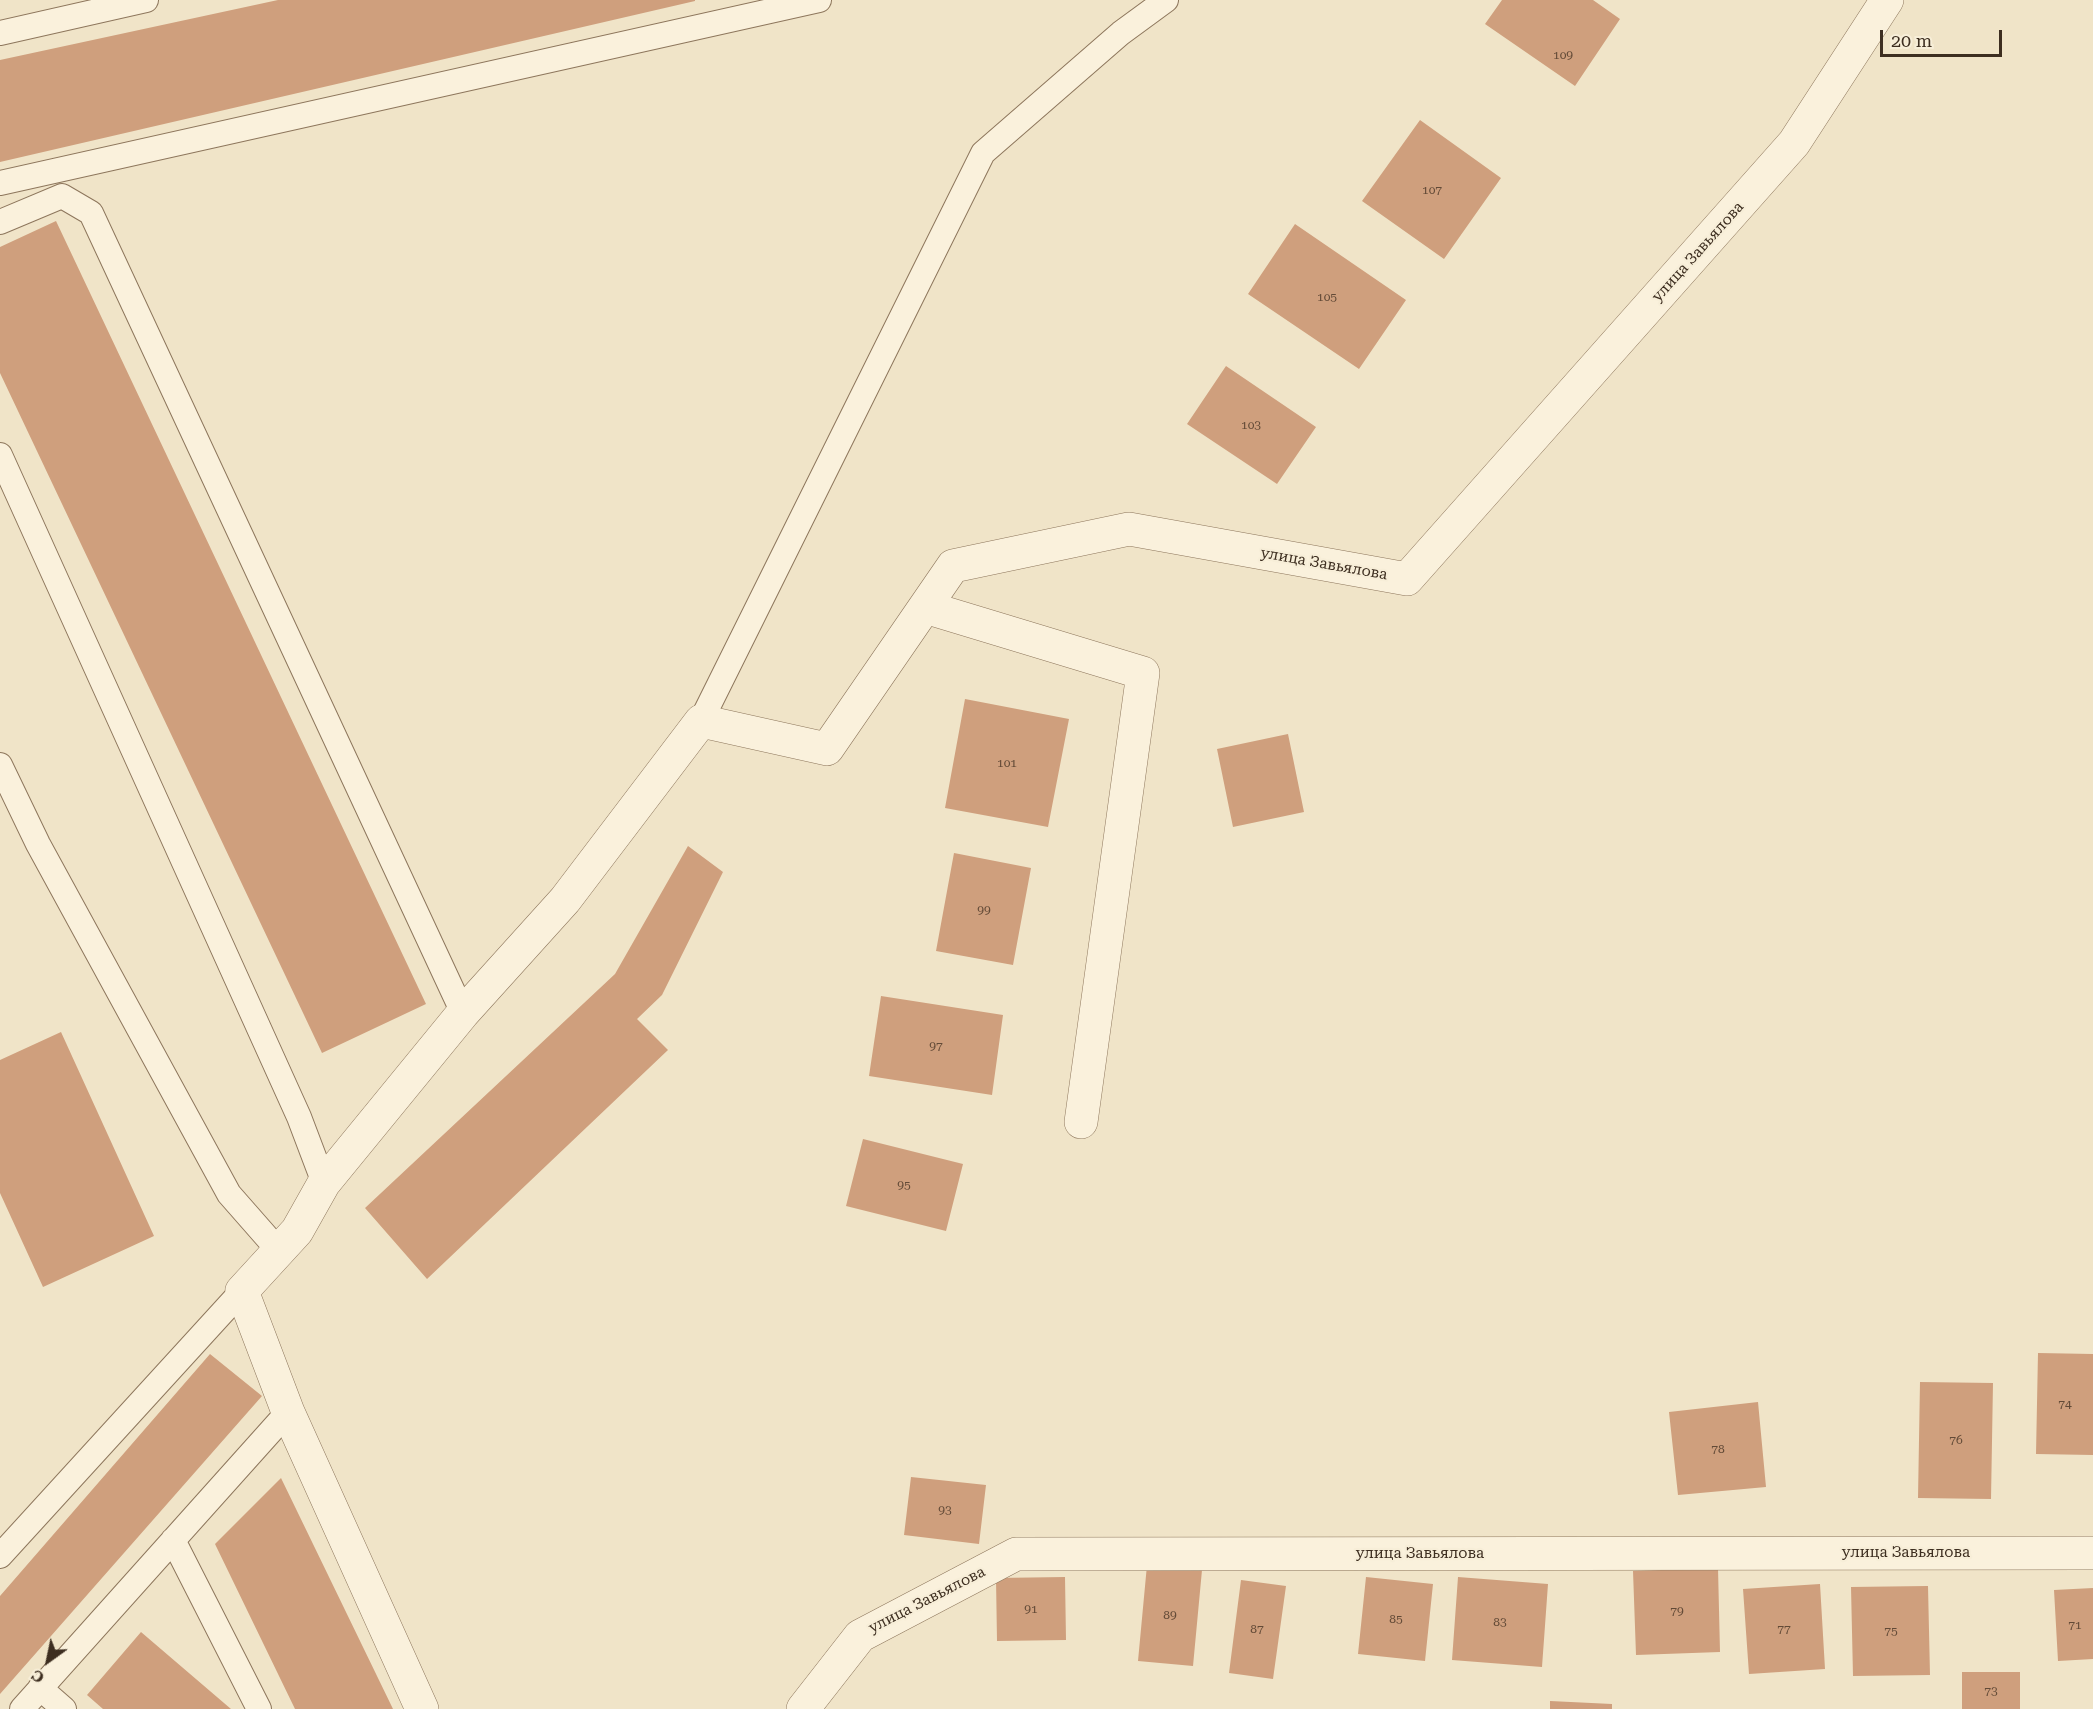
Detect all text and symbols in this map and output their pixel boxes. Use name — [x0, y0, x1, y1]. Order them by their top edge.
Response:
scale bar — [1883, 18, 2004, 56]
text: 20 m — [1891, 30, 1932, 51]
house number: 109 — [1553, 48, 1573, 62]
house number: 107 — [1422, 183, 1442, 197]
street label: улица Завьялова — [1648, 198, 1748, 306]
house number: 105 — [1317, 290, 1337, 304]
house number: 103 — [1241, 418, 1261, 432]
street label: улица Завьялова — [1259, 544, 1389, 584]
house number: 101 — [997, 756, 1017, 770]
house number: 99 — [977, 903, 991, 917]
house number: 97 — [929, 1039, 943, 1053]
house number: 95 — [897, 1178, 911, 1192]
house number: 74 — [2058, 1397, 2072, 1411]
house number: 76 — [1949, 1433, 1963, 1447]
house number: 78 — [1711, 1442, 1725, 1456]
house number: 93 — [938, 1503, 952, 1517]
street label: улица Завьялова — [1842, 1544, 1970, 1562]
street label: улица Завьялова — [1356, 1545, 1484, 1563]
street label: улица Завьялова — [866, 1563, 988, 1637]
house number: 91 — [1024, 1602, 1038, 1616]
house number: 79 — [1670, 1604, 1684, 1618]
house number: 89 — [1163, 1608, 1177, 1622]
house number: 85 — [1389, 1612, 1403, 1626]
house number: 83 — [1493, 1615, 1507, 1629]
house number: 71 — [2068, 1618, 2082, 1632]
house number: 87 — [1250, 1622, 1264, 1636]
house number: 77 — [1777, 1622, 1791, 1636]
house number: 75 — [1884, 1624, 1898, 1638]
north arrow — [18, 1631, 78, 1691]
text: С — [28, 1666, 48, 1688]
house number: 73 — [1984, 1684, 1998, 1698]

